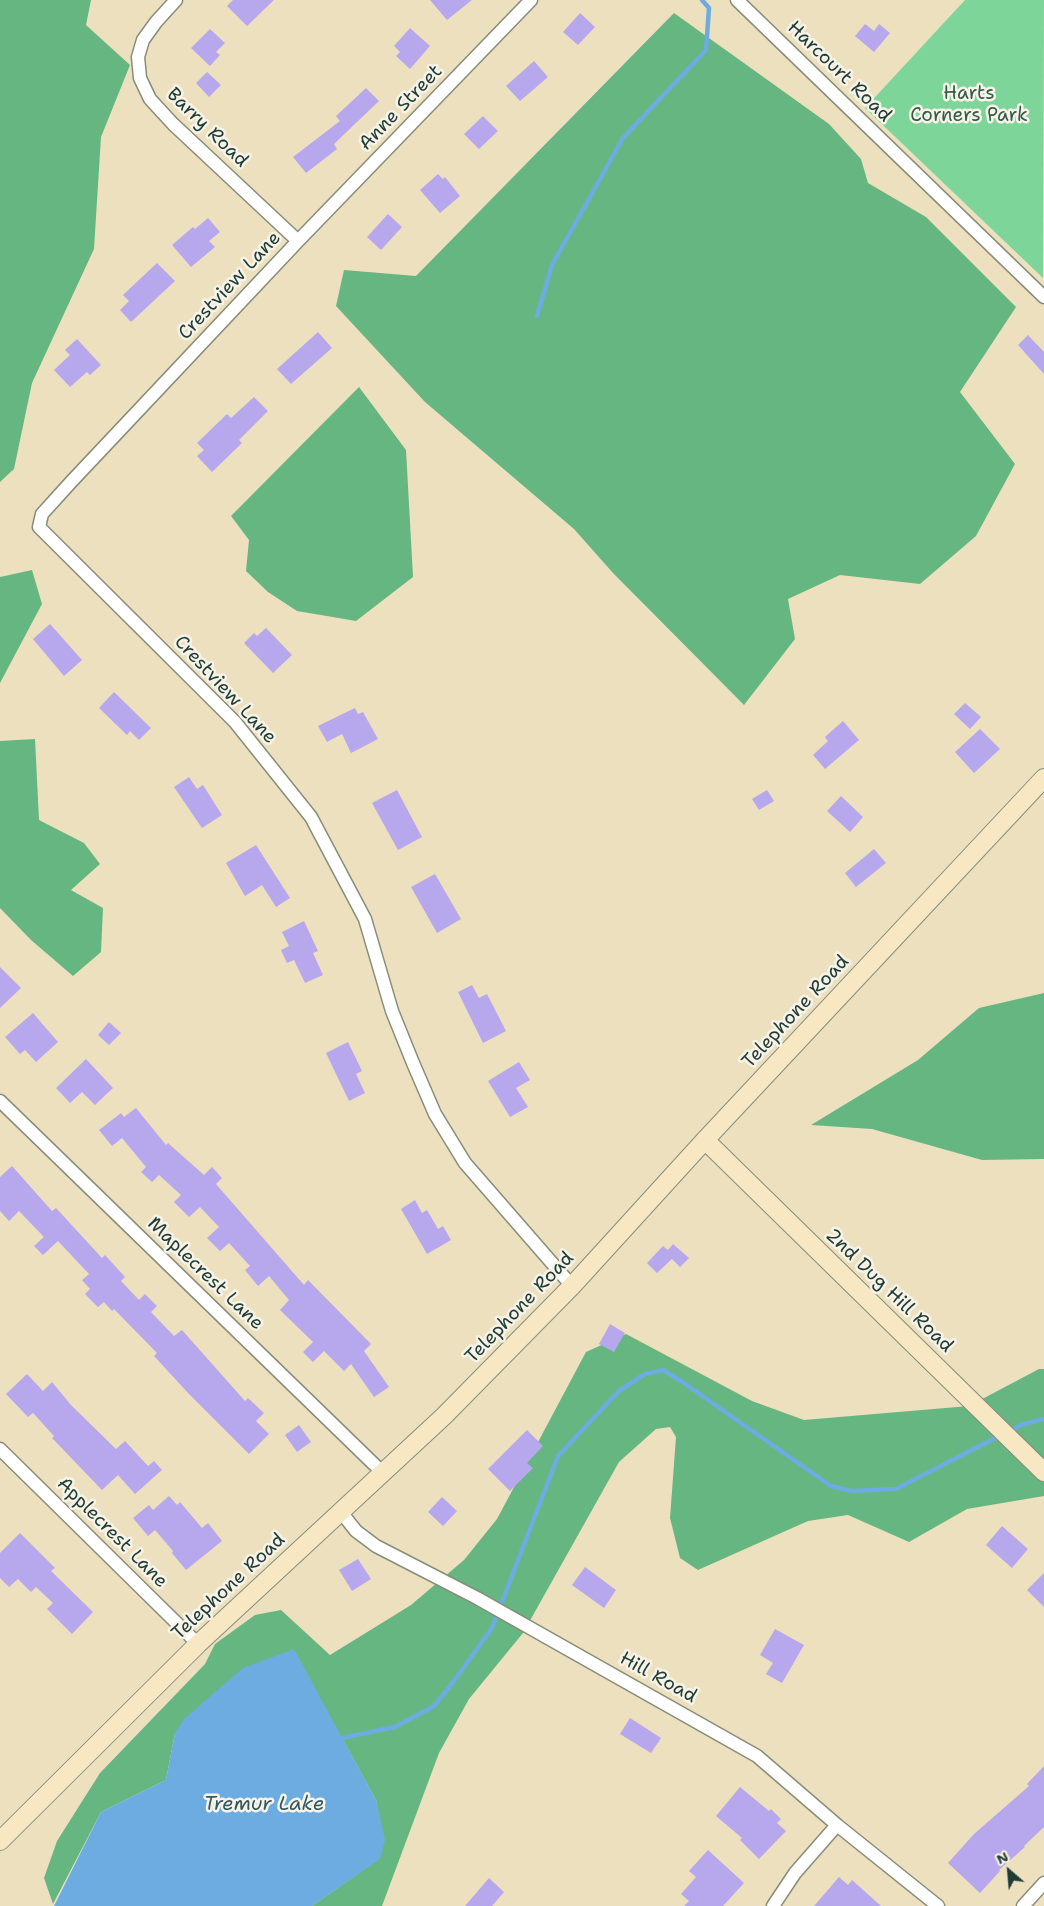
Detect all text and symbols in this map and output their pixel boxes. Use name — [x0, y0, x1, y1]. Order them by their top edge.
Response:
street label: Harcourt Road — [782, 17, 896, 127]
street label: Anne Street — [355, 61, 447, 155]
street label: Barry Road — [161, 83, 253, 173]
park label: Harts Corners Park — [910, 83, 1028, 127]
street label: Crestview Lane — [174, 227, 286, 345]
street label: Crestview Lane — [169, 631, 281, 749]
street label: Telephone Road — [738, 951, 854, 1073]
street label: Maplecrest Lane — [142, 1213, 268, 1335]
street label: 2nd Dug Hill Road — [820, 1224, 958, 1358]
street label: Telephone Road — [461, 1247, 579, 1369]
street label: Applecrest Lane — [52, 1473, 172, 1593]
street label: Telephone Road — [168, 1529, 290, 1645]
street label: Hill Road — [616, 1648, 700, 1708]
water label: Tremur Lake — [204, 1793, 324, 1817]
north arrow — [984, 1846, 1034, 1896]
text: N — [993, 1847, 1011, 1868]

